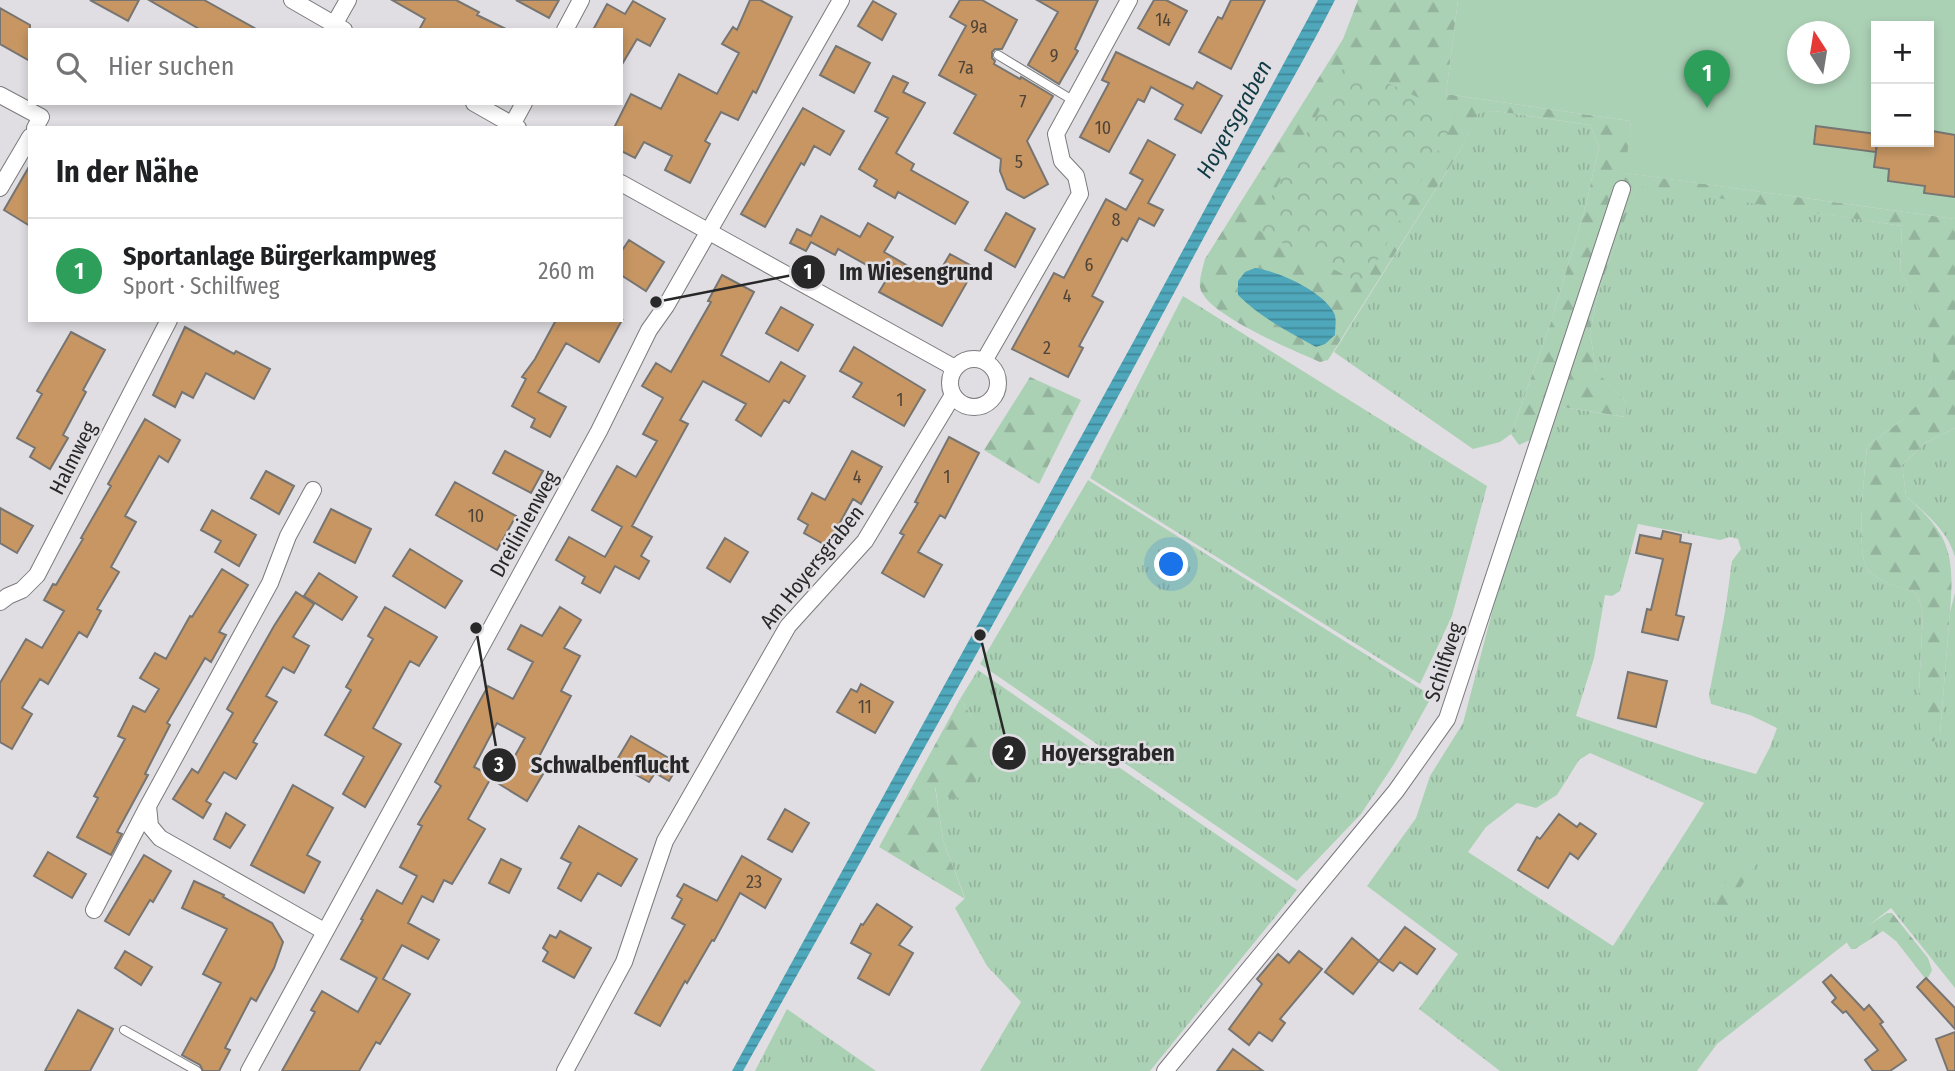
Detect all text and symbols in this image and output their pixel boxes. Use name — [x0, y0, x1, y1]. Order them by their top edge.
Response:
house number: 14 — [1155, 9, 1171, 31]
house number: 9a — [970, 16, 988, 38]
north arrow — [1787, 21, 1850, 84]
map controls — [1871, 21, 1934, 147]
button: + — [1871, 21, 1934, 84]
search box — [28, 28, 623, 105]
house number: 9 — [1050, 45, 1058, 67]
icon: search — [52, 48, 90, 86]
pin: 1 — [1684, 50, 1730, 108]
text: Hier suchen — [108, 51, 234, 82]
water label: Hoyersgraben — [1190, 55, 1278, 183]
house number: 7a — [958, 57, 974, 79]
button: − — [1871, 84, 1934, 147]
house number: 7 — [1019, 91, 1027, 113]
house number: 10 — [1095, 117, 1111, 139]
house number: 5 — [1015, 151, 1023, 173]
text: In der Nähe — [56, 154, 199, 190]
house number: 8 — [1112, 209, 1121, 231]
text: Sportanlage Bürgerkampweg — [123, 241, 436, 272]
callout: Im Wiesengrund — [790, 250, 1007, 294]
house number: 6 — [1085, 254, 1094, 276]
text: 1 — [74, 257, 84, 285]
text: 260 m — [538, 257, 595, 285]
text: Im Wiesengrund — [839, 258, 993, 286]
text: 1 — [804, 259, 812, 285]
text: Sport · Schilfweg — [123, 272, 280, 300]
house number: 4 — [1063, 285, 1072, 307]
house number: 2 — [1043, 337, 1051, 359]
house number: 1 — [896, 389, 904, 411]
street label: Halmweg — [44, 417, 102, 499]
street label: Dreilinienweg — [484, 466, 564, 582]
house number: 4 — [853, 466, 862, 488]
house number: 1 — [943, 466, 951, 488]
street label: Am Hoyersgraben — [754, 500, 870, 634]
house number: 10 — [468, 505, 484, 527]
your location — [1154, 547, 1188, 581]
street label: Schilfweg — [1419, 619, 1469, 705]
house number: 11 — [858, 696, 872, 718]
callout: Hoyersgraben — [992, 731, 1188, 775]
text: Hoyersgraben — [1041, 739, 1175, 767]
text: 2 — [1003, 740, 1014, 766]
callout: Schwalbenflucht — [482, 743, 703, 787]
text: Schwalbenflucht — [531, 751, 690, 779]
text: 3 — [493, 752, 504, 778]
house number: 23 — [746, 871, 762, 893]

